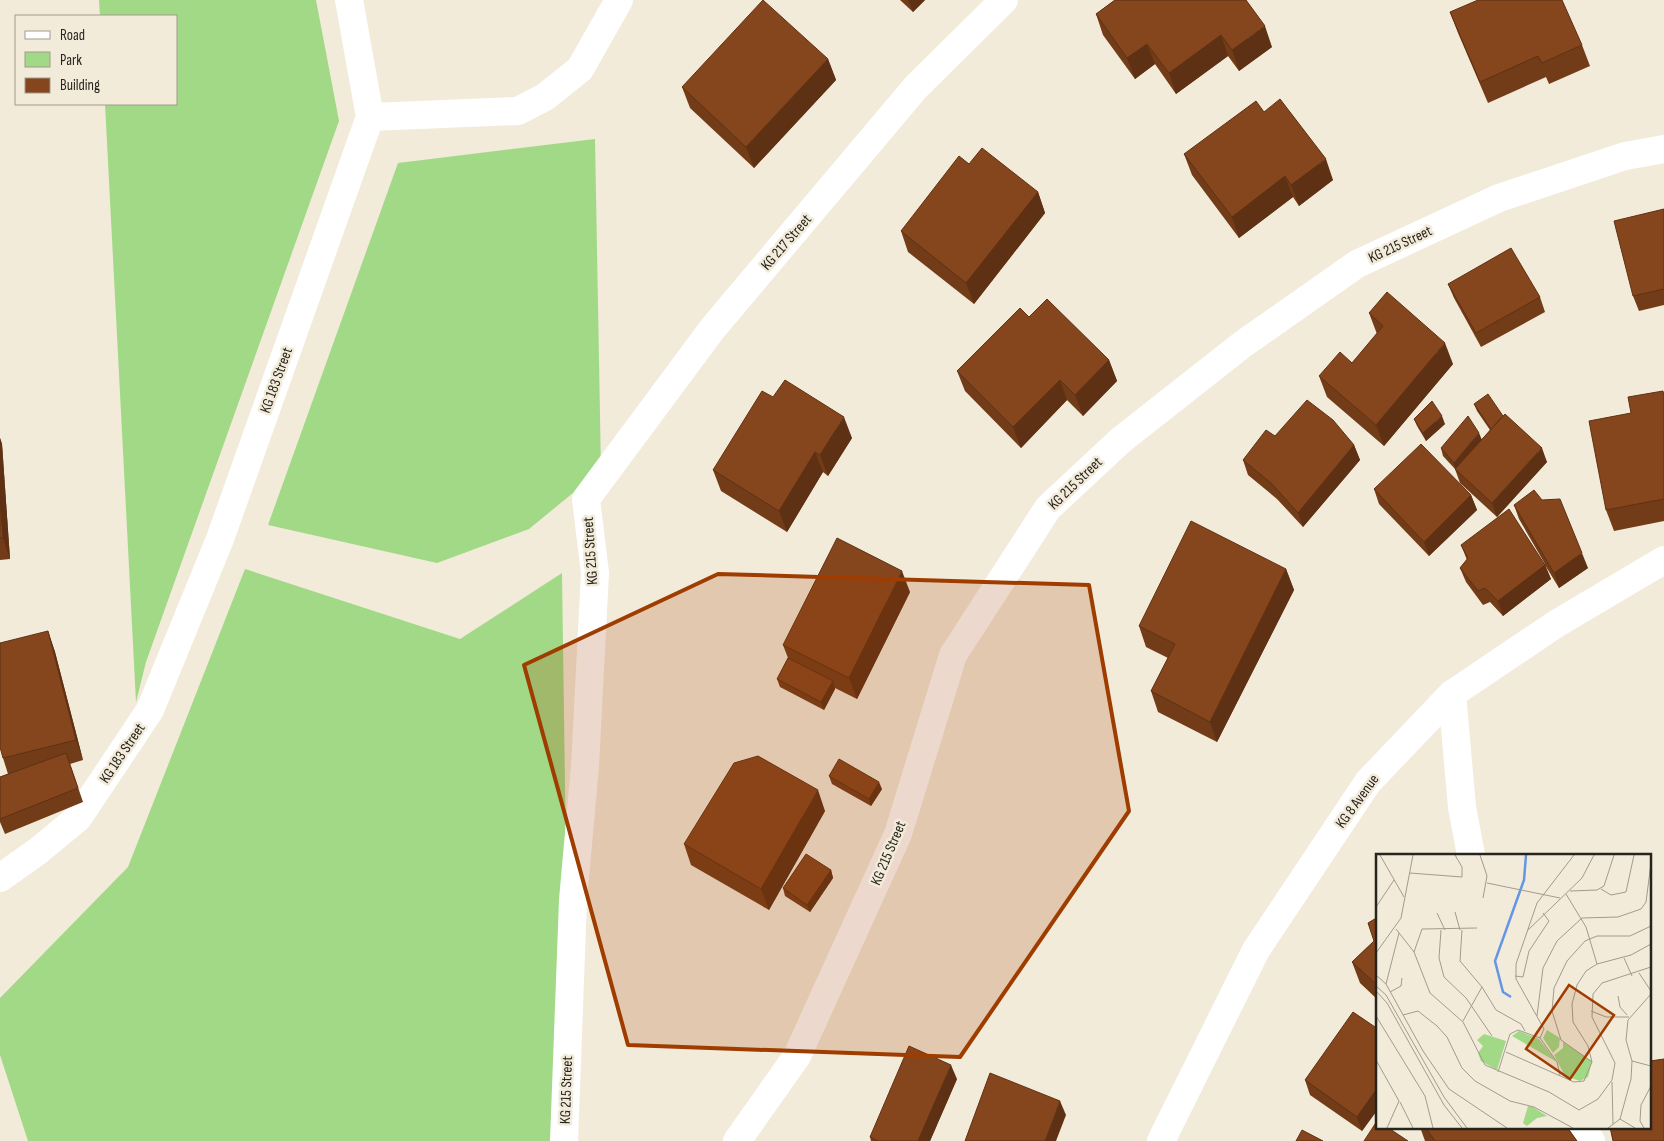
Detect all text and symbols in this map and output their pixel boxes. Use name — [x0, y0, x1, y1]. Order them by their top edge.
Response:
legend — [15, 15, 178, 105]
text: Road — [60, 26, 85, 45]
text: Park — [60, 51, 82, 70]
text: Building — [60, 76, 100, 95]
street label: KG 217 Street — [757, 210, 816, 274]
street label: KG 215 Street — [1365, 221, 1435, 267]
street label: KG 183 Street — [256, 344, 297, 416]
street label: KG 215 Street — [1044, 453, 1107, 514]
street label: KG 215 Street — [579, 516, 602, 586]
street label: KG 183 Street — [95, 719, 150, 787]
street label: KG 8 Avenue — [1331, 771, 1383, 832]
street label: KG 215 Street — [866, 818, 911, 888]
inset map — [1376, 854, 1652, 1128]
street label: KG 215 Street — [556, 1055, 577, 1124]

